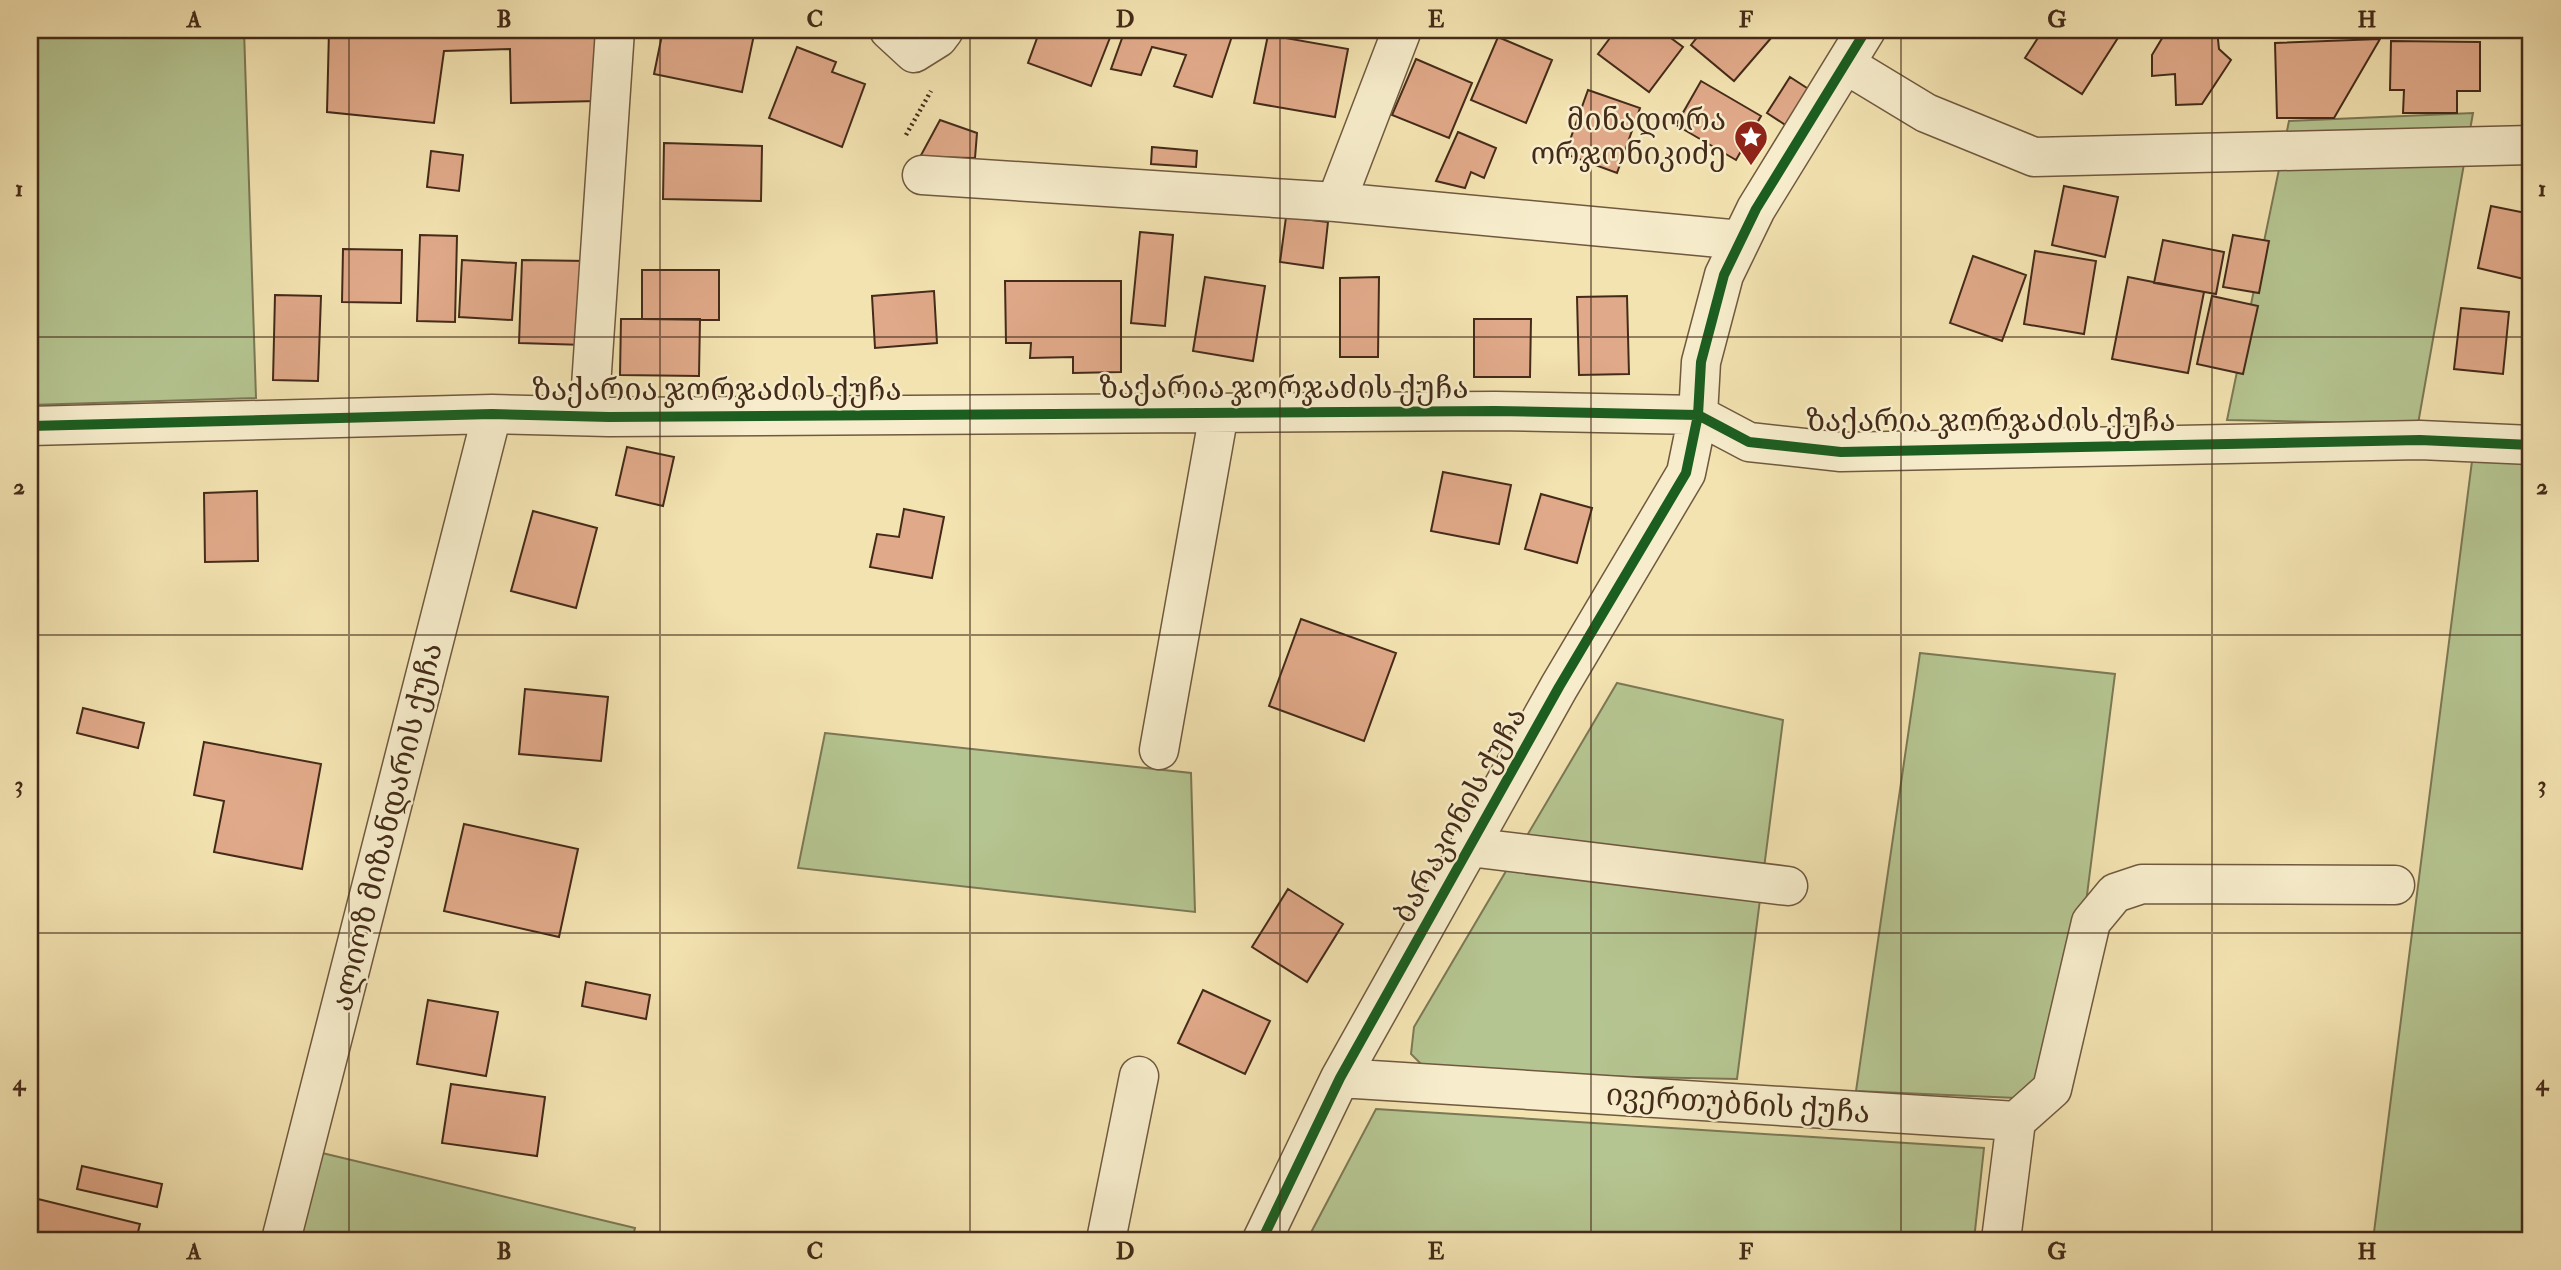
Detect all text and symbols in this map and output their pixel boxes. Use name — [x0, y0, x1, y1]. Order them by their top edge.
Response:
text: A — [186, 5, 202, 34]
text: B — [496, 5, 512, 34]
text: C — [807, 5, 823, 34]
text: D — [1116, 5, 1134, 34]
text: E — [1428, 5, 1445, 34]
text: F — [1739, 5, 1754, 34]
text: G — [2047, 5, 2067, 34]
text: H — [2358, 5, 2377, 34]
place label: მინადორა ორჯონიკიძე — [1531, 102, 1726, 173]
place icon: მინადორა ორჯონიკიძე — [1732, 118, 1770, 167]
text: 1 — [15, 174, 23, 203]
text: 1 — [2538, 174, 2546, 203]
street label: ზაქარია ჯორჯაძის ქუჩა — [1100, 370, 1469, 407]
street label: ზაქარია ჯორჯაძის ქუჩა — [533, 372, 902, 409]
street label: ზაქარია ჯორჯაძის ქუჩა — [1807, 403, 2176, 440]
text: 2 — [13, 472, 25, 501]
text: 2 — [2536, 472, 2548, 501]
street label: ალიოზ მიზანდარის ქუჩა — [323, 639, 451, 1015]
street label: ბარაკონის ქუჩა — [1385, 701, 1535, 929]
text: 3 — [15, 770, 23, 799]
text: 3 — [2538, 770, 2546, 799]
text: 4 — [12, 1068, 27, 1097]
text: 4 — [2535, 1068, 2550, 1097]
street label: ივერთუბნის ქუჩა — [1605, 1076, 1871, 1132]
text: A — [186, 1237, 202, 1266]
text: B — [496, 1237, 512, 1266]
text: C — [807, 1237, 823, 1266]
text: D — [1116, 1237, 1134, 1266]
text: E — [1428, 1237, 1445, 1266]
text: F — [1739, 1237, 1754, 1266]
text: G — [2047, 1237, 2067, 1266]
text: H — [2358, 1237, 2377, 1266]

